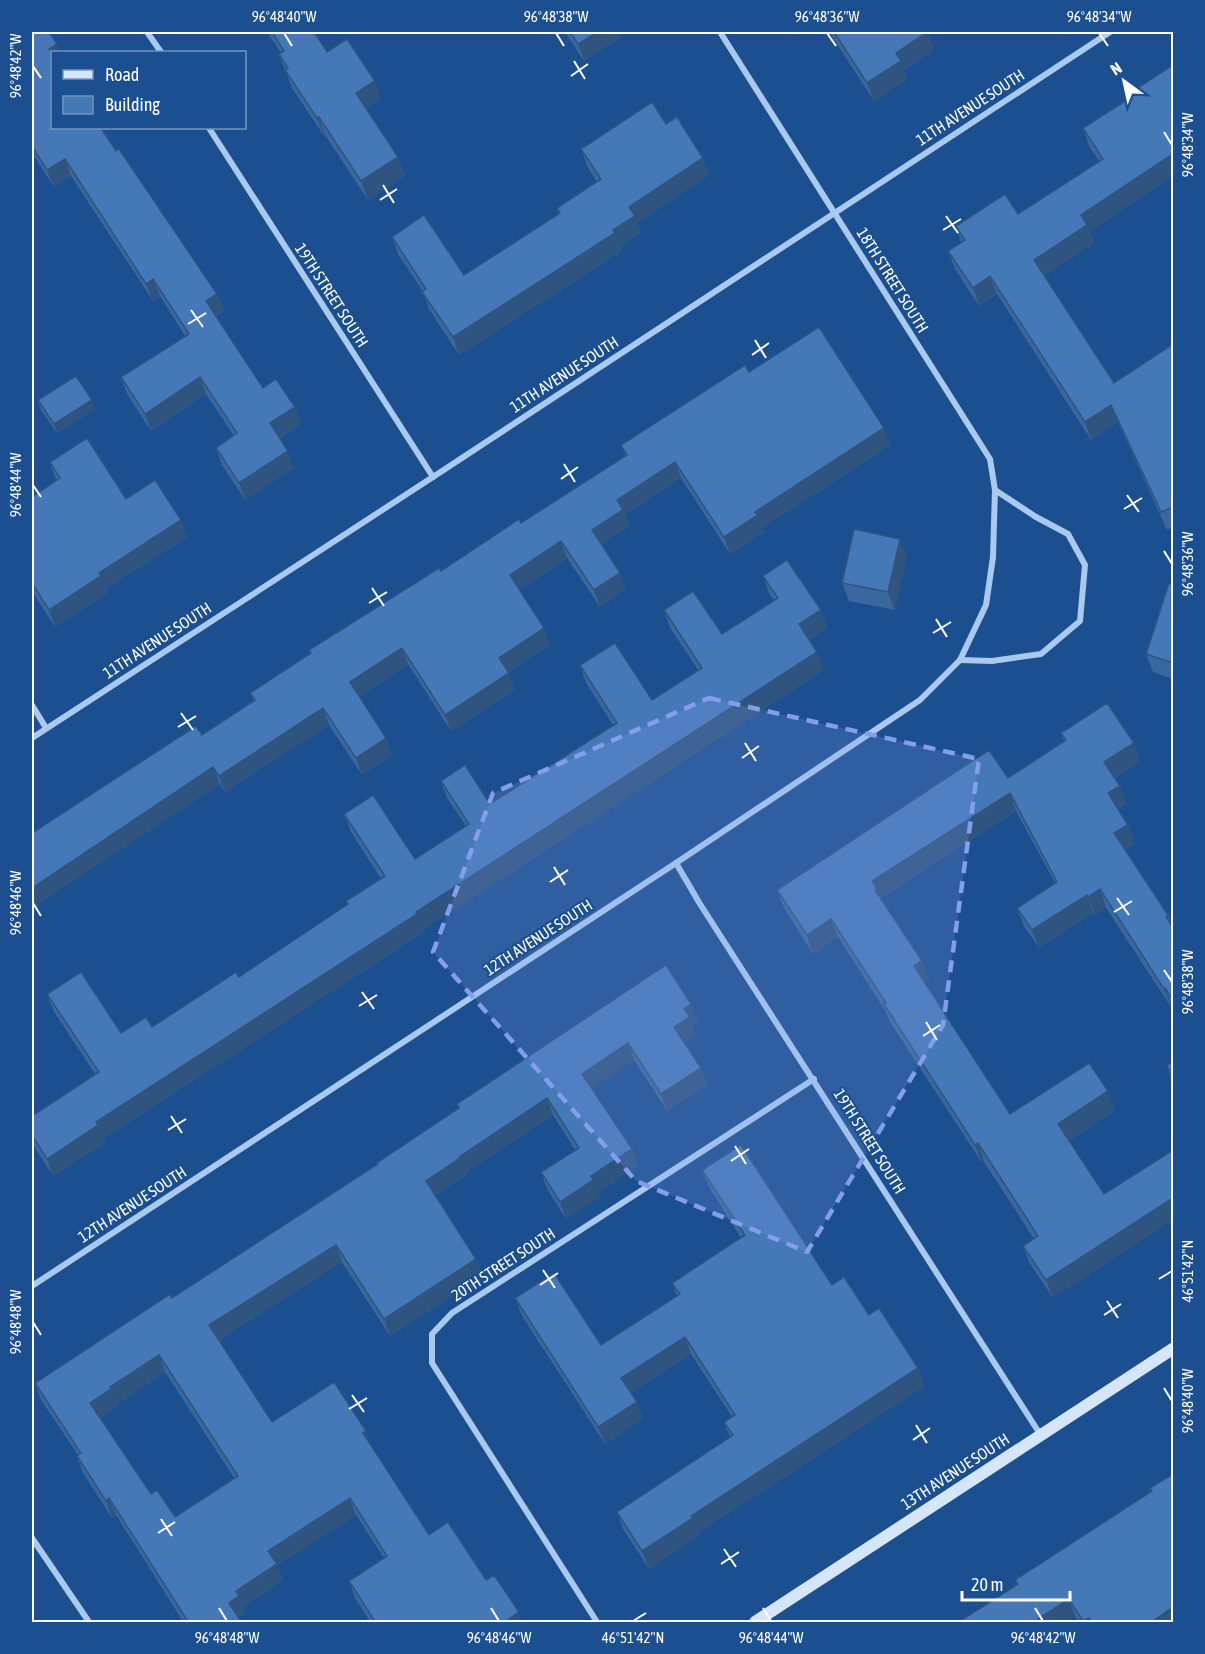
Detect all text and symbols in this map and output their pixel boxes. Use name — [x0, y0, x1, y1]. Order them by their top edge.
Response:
text: 96°48'40"W — [252, 8, 316, 25]
text: 96°48'38"W — [524, 8, 588, 25]
text: 96°48'36"W — [795, 8, 859, 25]
text: 96°48'34"W — [1067, 8, 1131, 25]
text: 96°48'42"W — [7, 34, 24, 98]
legend — [51, 51, 246, 129]
north arrow — [1094, 51, 1154, 111]
text: N — [1107, 58, 1125, 79]
text: Road — [105, 64, 139, 85]
street label: 11TH AVENUE SOUTH — [912, 65, 1028, 149]
text: Building — [105, 94, 160, 115]
text: 96°48'34"W — [1179, 113, 1196, 177]
street label: 18TH STREET SOUTH — [854, 224, 932, 336]
street label: 19TH STREET SOUTH — [292, 240, 372, 350]
street label: 11TH AVENUE SOUTH — [506, 332, 622, 416]
text: 96°48'44"W — [7, 453, 24, 517]
text: 96°48'36"W — [1179, 532, 1196, 596]
street label: 11TH AVENUE SOUTH — [99, 598, 215, 682]
text: 96°48'46"W — [7, 871, 24, 935]
street label: 12TH AVENUE SOUTH — [480, 895, 596, 979]
text: 96°48'38"W — [1179, 950, 1196, 1014]
street label: 19TH STREET SOUTH — [831, 1085, 909, 1197]
street label: 12TH AVENUE SOUTH — [74, 1162, 190, 1246]
street label: 20TH STREET SOUTH — [448, 1224, 558, 1304]
text: 46°51'42"N — [1179, 1240, 1196, 1302]
text: 96°48'48"W — [7, 1290, 24, 1354]
text: 96°48'40"W — [1179, 1369, 1196, 1433]
street label: 13TH AVENUE SOUTH — [897, 1429, 1013, 1513]
scale bar — [962, 1564, 1070, 1602]
text: 20 m — [971, 1574, 1003, 1595]
text: 96°48'48"W — [195, 1629, 259, 1646]
text: 96°48'46"W — [467, 1629, 531, 1646]
text: 46°51'42"N — [602, 1629, 664, 1646]
text: 96°48'44"W — [739, 1629, 803, 1646]
text: 96°48'42"W — [1011, 1629, 1075, 1646]

